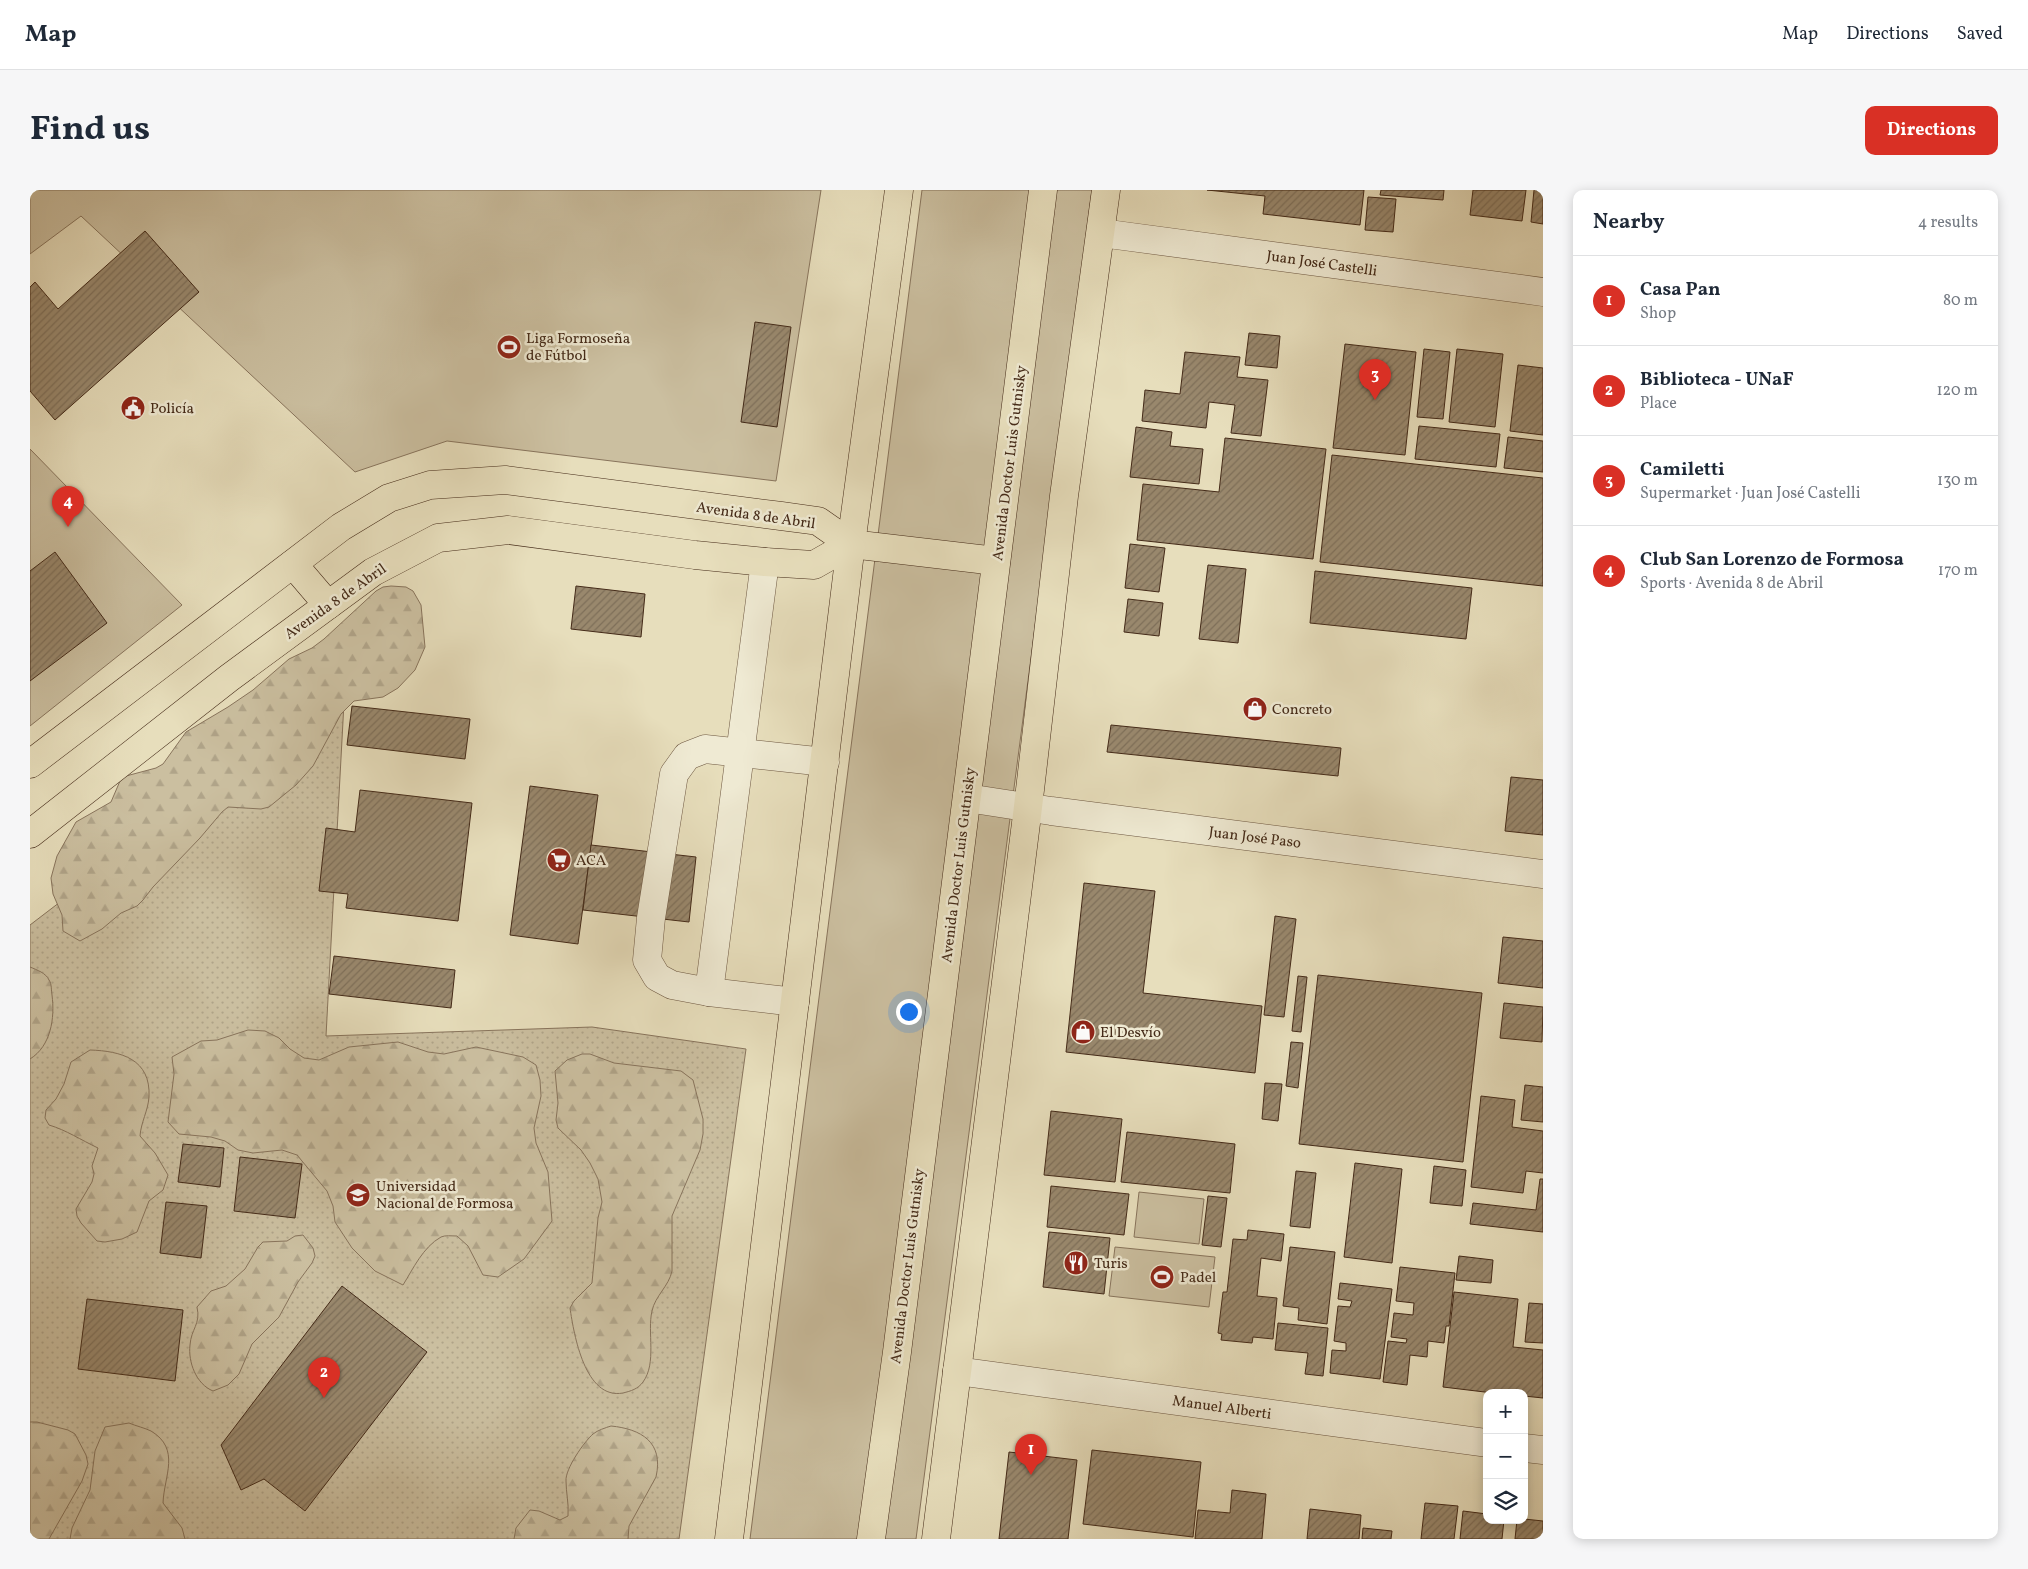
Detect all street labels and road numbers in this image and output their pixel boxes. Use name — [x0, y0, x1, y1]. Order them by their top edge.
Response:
street label: Juan José Castelli — [1265, 246, 1379, 283]
street label: Avenida Doctor Luis Gutnisky — [988, 364, 1033, 562]
street label: Avenida 8 de Abril — [695, 498, 817, 535]
street label: Avenida 8 de Abril — [281, 559, 391, 645]
street label: Avenida Doctor Luis Gutnisky — [937, 766, 982, 964]
street label: Juan José Paso — [1207, 822, 1302, 855]
street label: Avenida Doctor Luis Gutnisky — [886, 1167, 931, 1365]
street label: Manuel Alberti — [1171, 1391, 1273, 1426]

